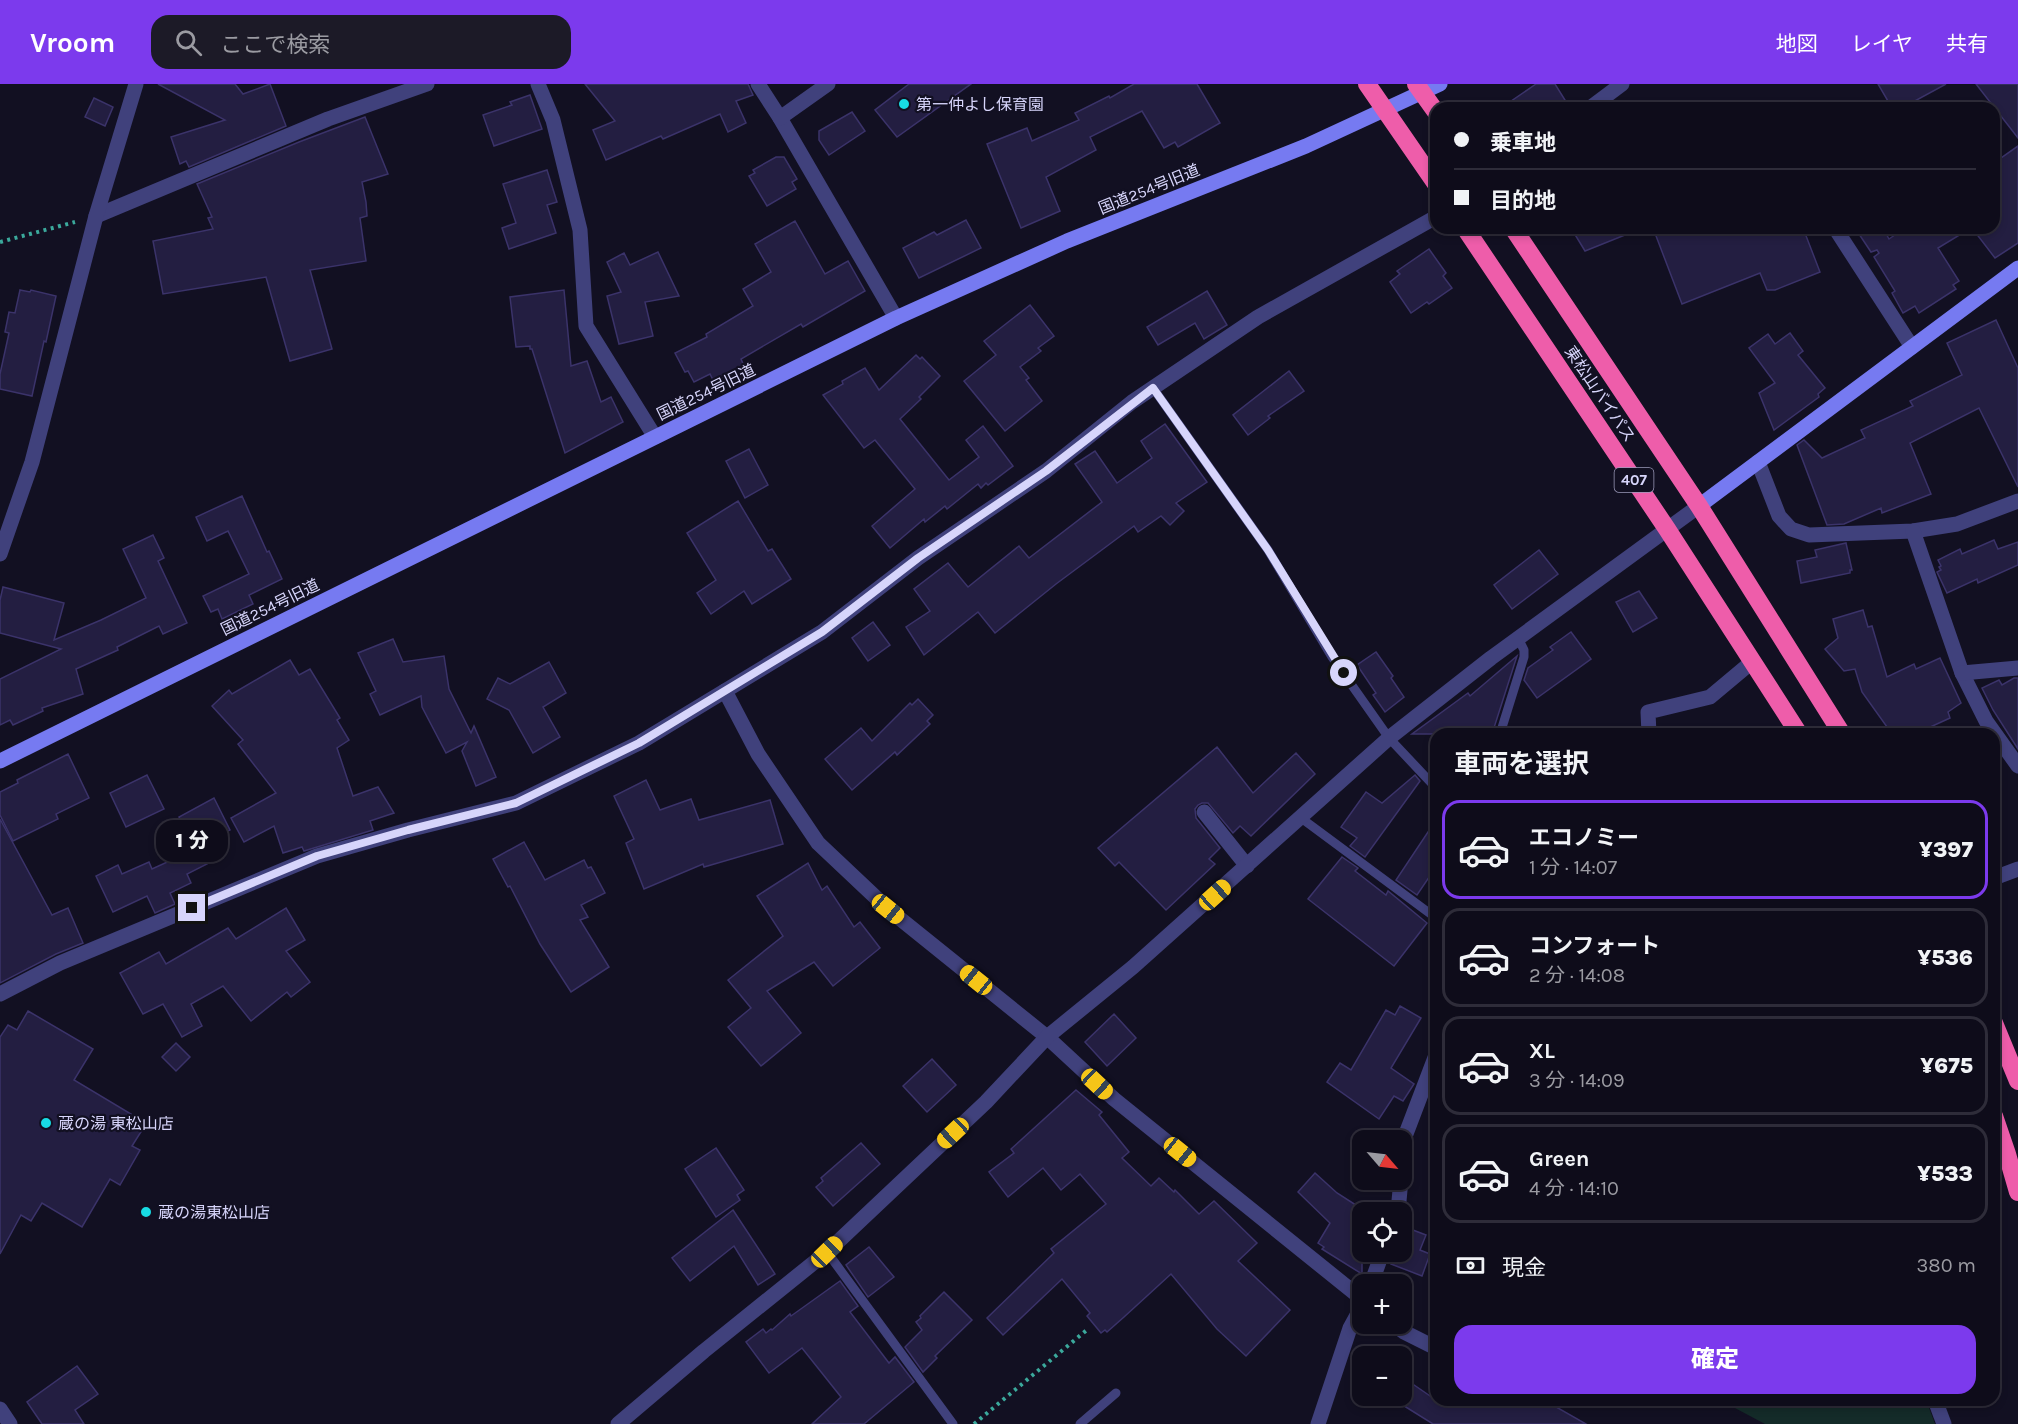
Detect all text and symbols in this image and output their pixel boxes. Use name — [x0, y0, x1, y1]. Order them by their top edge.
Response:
search box — [151, 15, 571, 69]
text: Vroom — [30, 26, 115, 59]
icon: search — [172, 26, 205, 59]
text: ここで検索 — [220, 32, 330, 58]
text: 地図 — [1776, 32, 1818, 56]
text: レイヤ — [1851, 32, 1913, 56]
text: 共有 — [1946, 32, 1988, 56]
place label: 第一仲よし保育園 — [916, 95, 1044, 114]
marker: 第一仲よし保育園 — [897, 97, 911, 111]
text: 乗車地 — [1490, 130, 1556, 156]
street label: 国道254号旧道 — [1096, 160, 1202, 218]
text: 目的地 — [1490, 188, 1556, 214]
street label: 東松山バイパス — [1561, 342, 1639, 446]
street label: 国道254号旧道 — [654, 360, 758, 424]
road number: 407 — [1614, 468, 1654, 492]
street label: 国道254号旧道 — [218, 575, 322, 639]
route start — [1330, 659, 1357, 686]
text: 車両を選択 — [1454, 748, 1589, 780]
callout: 1 分 — [156, 821, 228, 863]
icon: car — [1457, 823, 1511, 877]
text: エコノミー — [1529, 825, 1639, 851]
text: 1 分 — [175, 829, 209, 852]
text: ¥397 — [1919, 837, 1973, 863]
text: 1 分 · 14:07 — [1529, 856, 1617, 879]
car — [1196, 876, 1234, 914]
car — [868, 891, 908, 927]
route end — [178, 894, 205, 921]
icon: car — [1457, 931, 1511, 985]
text: コンフォート — [1529, 933, 1660, 959]
text: ¥536 — [1917, 945, 1973, 971]
car — [956, 962, 996, 998]
text: 2 分 · 14:08 — [1529, 964, 1625, 987]
text: XL — [1529, 1038, 1555, 1064]
icon: car — [1457, 1039, 1511, 1093]
text: ¥675 — [1920, 1053, 1973, 1079]
car — [1078, 1065, 1116, 1103]
text: 3 分 · 14:09 — [1529, 1069, 1625, 1092]
place label: 蔵の湯 東松山店 — [58, 1114, 174, 1133]
car — [934, 1114, 972, 1152]
marker: 蔵の湯 東松山店 — [39, 1116, 53, 1130]
north arrow — [1352, 1130, 1412, 1190]
map controls — [1352, 1130, 1412, 1406]
car — [1160, 1134, 1200, 1170]
text: Green — [1529, 1146, 1590, 1172]
icon: car — [1457, 1147, 1511, 1201]
text: ¥533 — [1917, 1161, 1973, 1187]
text: 4 分 · 14:10 — [1529, 1177, 1619, 1200]
button: locate — [1352, 1202, 1412, 1262]
place label: 蔵の湯東松山店 — [158, 1203, 270, 1222]
marker: 蔵の湯東松山店 — [139, 1205, 153, 1219]
car — [808, 1233, 846, 1271]
icon: cash — [1454, 1249, 1487, 1282]
text: 380 m — [1917, 1254, 1976, 1277]
text: 現金 — [1502, 1255, 1546, 1281]
button: + — [1352, 1274, 1412, 1334]
button: 確定 — [1454, 1325, 1976, 1394]
button: − — [1352, 1346, 1412, 1406]

